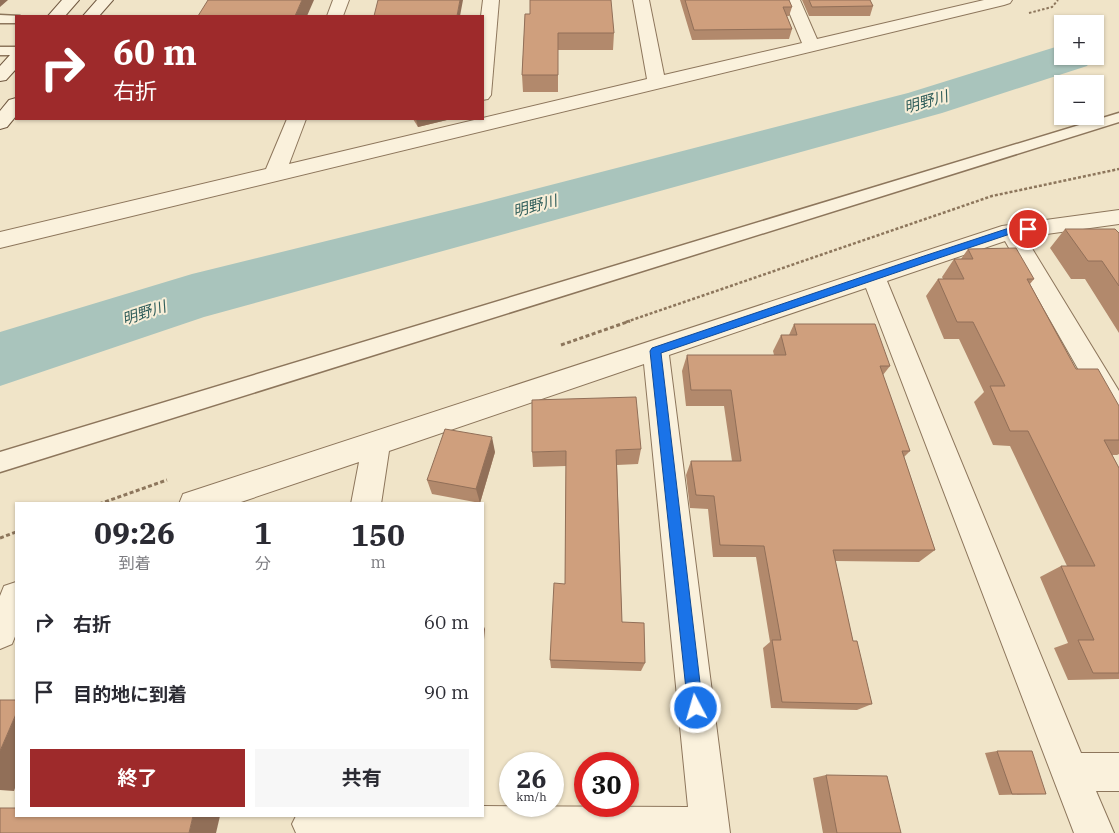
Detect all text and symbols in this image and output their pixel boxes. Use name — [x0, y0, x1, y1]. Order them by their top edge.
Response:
map controls — [1054, 15, 1104, 125]
button: + — [1054, 15, 1104, 65]
text: 60 m — [113, 29, 197, 75]
icon: right — [30, 35, 95, 100]
button: − — [1054, 75, 1104, 125]
text: 右折 — [113, 76, 157, 105]
water label: 明野川 — [902, 86, 952, 117]
water label: 明野川 — [511, 190, 561, 221]
pin — [1007, 208, 1049, 250]
icon: arrive — [1014, 215, 1042, 243]
water label: 明野川 — [120, 296, 170, 329]
text: 09:26 — [94, 513, 175, 552]
text: 1 — [254, 513, 272, 552]
text: 150 — [351, 515, 405, 554]
text: m — [370, 552, 386, 572]
text: 到着 — [119, 553, 151, 573]
text: 分 — [255, 553, 271, 573]
icon: right — [30, 608, 58, 636]
text: 60 m — [424, 610, 469, 634]
text: 右折 — [73, 612, 111, 636]
icon: arrive — [30, 678, 58, 706]
text: 90 m — [424, 680, 469, 704]
position arrow — [669, 681, 721, 733]
text: 目的地に到着 — [73, 682, 187, 706]
button: 終了 — [30, 749, 245, 807]
button: 共有 — [255, 749, 469, 807]
speed limit sign: 30 — [574, 752, 639, 817]
text: 26 — [516, 762, 547, 795]
text: km/h — [516, 789, 547, 804]

